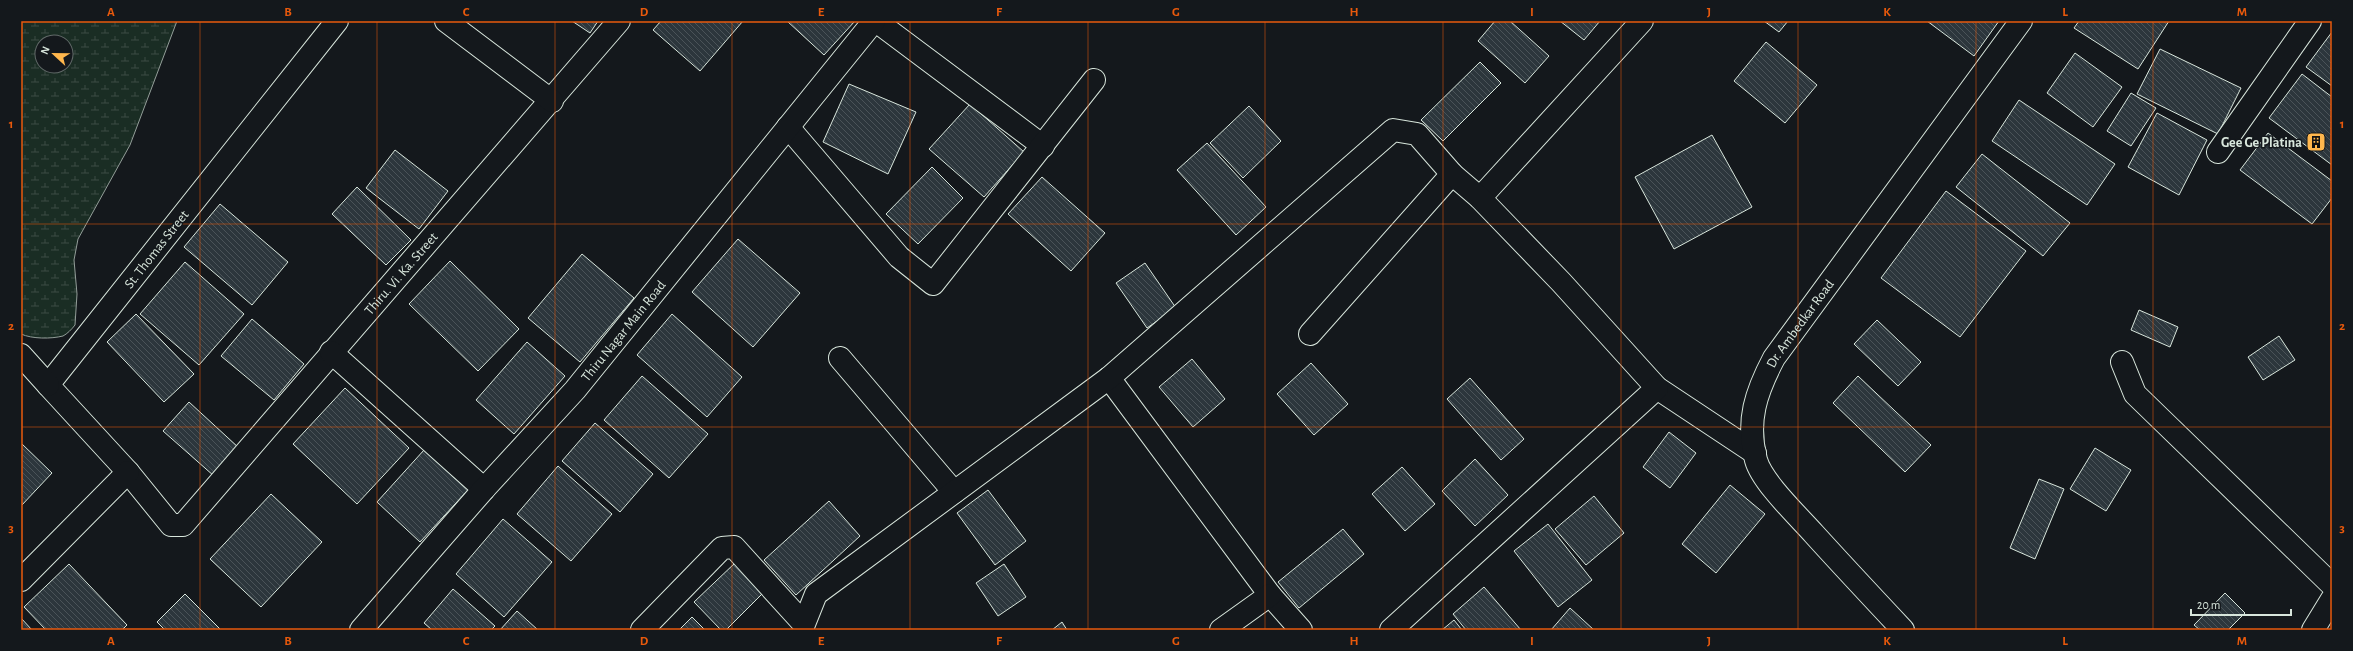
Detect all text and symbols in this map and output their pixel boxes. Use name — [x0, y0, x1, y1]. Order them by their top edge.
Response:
text: A — [107, 6, 115, 19]
text: B — [284, 6, 292, 19]
text: C — [463, 6, 470, 19]
text: D — [640, 6, 649, 19]
text: E — [818, 6, 825, 19]
text: F — [996, 6, 1003, 19]
text: G — [1172, 6, 1180, 19]
text: H — [1349, 6, 1359, 19]
text: I — [1530, 6, 1534, 19]
text: J — [1707, 6, 1711, 19]
text: K — [1883, 6, 1891, 19]
text: L — [2062, 6, 2068, 19]
text: M — [2237, 6, 2247, 19]
north arrow — [34, 34, 74, 74]
text: N — [39, 45, 52, 56]
text: 1 — [9, 118, 13, 131]
text: 1 — [2340, 118, 2344, 131]
building icon: Gee Ge Platina — [2305, 131, 2327, 153]
place label: Gee Ge Platina — [2221, 136, 2302, 150]
street label: St. Thomas Street — [122, 207, 192, 291]
street label: Thiru. Vi. Ka. Street — [362, 230, 441, 318]
street label: Dr. Ambedkar Road — [1764, 277, 1837, 370]
street label: Thiru Nagar Main Road — [579, 278, 669, 384]
text: 2 — [8, 320, 14, 333]
text: 2 — [2339, 320, 2345, 333]
text: 3 — [8, 522, 14, 535]
text: 3 — [2339, 522, 2345, 535]
scale bar — [2191, 591, 2291, 617]
text: 20 m — [2197, 599, 2220, 611]
text: A — [107, 635, 115, 648]
text: B — [284, 635, 292, 648]
text: C — [463, 635, 470, 648]
text: D — [640, 635, 649, 648]
text: E — [818, 635, 825, 648]
text: F — [996, 635, 1003, 648]
text: G — [1172, 635, 1180, 648]
text: H — [1349, 635, 1359, 648]
text: I — [1530, 635, 1534, 648]
text: J — [1707, 635, 1711, 648]
text: K — [1883, 635, 1891, 648]
text: L — [2062, 635, 2068, 648]
text: M — [2237, 635, 2247, 648]

